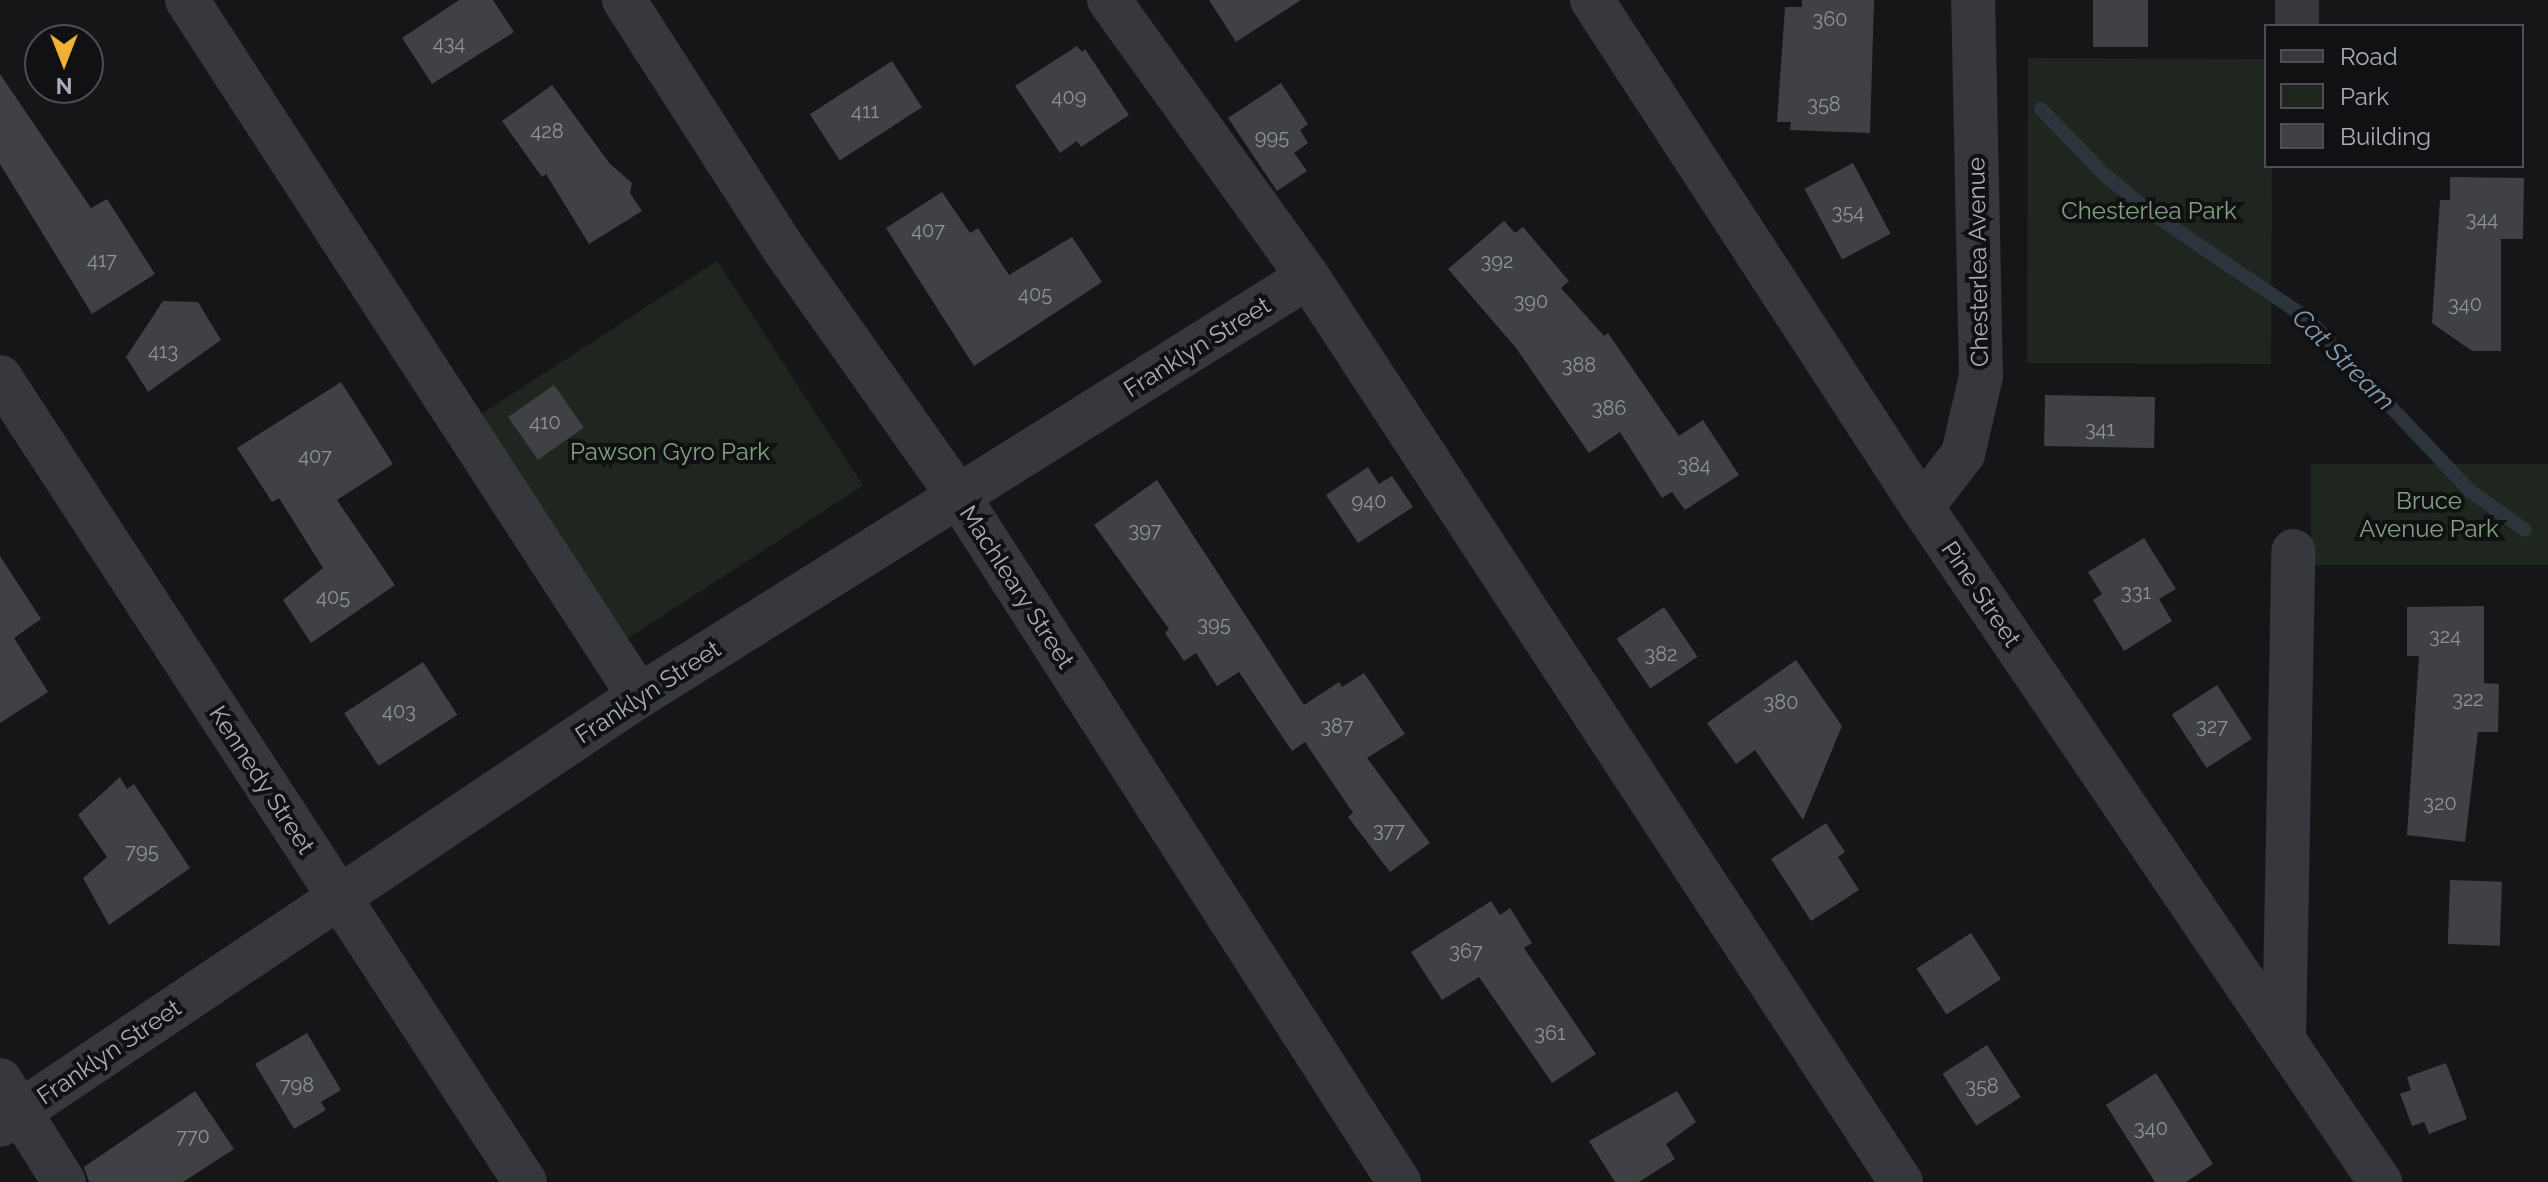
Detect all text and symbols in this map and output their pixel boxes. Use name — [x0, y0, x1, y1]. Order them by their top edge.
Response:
house number: 360 — [1813, 7, 1847, 31]
north arrow — [24, 24, 104, 104]
legend — [2264, 24, 2524, 168]
house number: 434 — [433, 31, 465, 55]
text: Road — [2340, 42, 2398, 71]
text: N — [56, 73, 72, 99]
text: Park — [2340, 82, 2389, 111]
house number: 409 — [1052, 85, 1086, 109]
house number: 358 — [1807, 92, 1841, 116]
house number: 411 — [851, 99, 879, 123]
house number: 428 — [530, 119, 564, 143]
text: Building — [2340, 122, 2431, 151]
house number: 995 — [1255, 125, 1289, 149]
street label: Chesterlea Avenue — [1962, 157, 1994, 367]
park label: Chesterlea Park — [2061, 197, 2237, 225]
house number: 354 — [1832, 200, 1864, 224]
house number: 344 — [2466, 207, 2498, 231]
house number: 407 — [911, 218, 945, 242]
house number: 417 — [87, 248, 117, 272]
house number: 392 — [1481, 249, 1513, 273]
house number: 405 — [1018, 282, 1052, 306]
house number: 390 — [1514, 289, 1548, 313]
street label: Franklyn Street — [1118, 290, 1276, 404]
house number: 340 — [2448, 292, 2482, 316]
water label: Cat Stream — [2285, 302, 2401, 418]
house number: 413 — [148, 339, 178, 363]
house number: 388 — [1562, 353, 1596, 377]
house number: 386 — [1592, 396, 1626, 420]
house number: 410 — [529, 410, 561, 434]
house number: 341 — [2085, 417, 2115, 441]
park label: Pawson Gyro Park — [570, 438, 770, 466]
house number: 407 — [298, 444, 332, 468]
house number: 384 — [1677, 453, 1711, 477]
park label: Bruce Avenue Park — [2359, 487, 2499, 543]
house number: 940 — [1352, 489, 1386, 513]
street label: Machleary Street — [953, 500, 1081, 674]
house number: 397 — [1129, 518, 1161, 542]
street label: Pine Street — [1935, 536, 2027, 652]
house number: 331 — [2121, 580, 2151, 604]
house number: 405 — [316, 585, 350, 609]
house number: 395 — [1197, 612, 1231, 636]
house number: 324 — [2429, 624, 2461, 648]
street label: Franklyn Street — [570, 634, 726, 750]
house number: 382 — [1645, 642, 1677, 666]
house number: 322 — [2452, 687, 2484, 711]
house number: 380 — [1764, 690, 1798, 714]
house number: 403 — [382, 699, 416, 723]
street label: Kennedy Street — [203, 700, 321, 860]
house number: 387 — [1320, 714, 1354, 738]
house number: 327 — [2196, 714, 2228, 738]
house number: 320 — [2423, 791, 2457, 815]
house number: 377 — [1373, 818, 1405, 842]
house number: 795 — [125, 839, 159, 863]
house number: 367 — [1449, 939, 1483, 963]
street label: Franklyn Street — [32, 993, 186, 1111]
house number: 361 — [1534, 1021, 1566, 1045]
house number: 798 — [280, 1073, 314, 1097]
house number: 358 — [1965, 1074, 1999, 1098]
house number: 340 — [2134, 1116, 2168, 1140]
house number: 770 — [176, 1124, 210, 1148]

